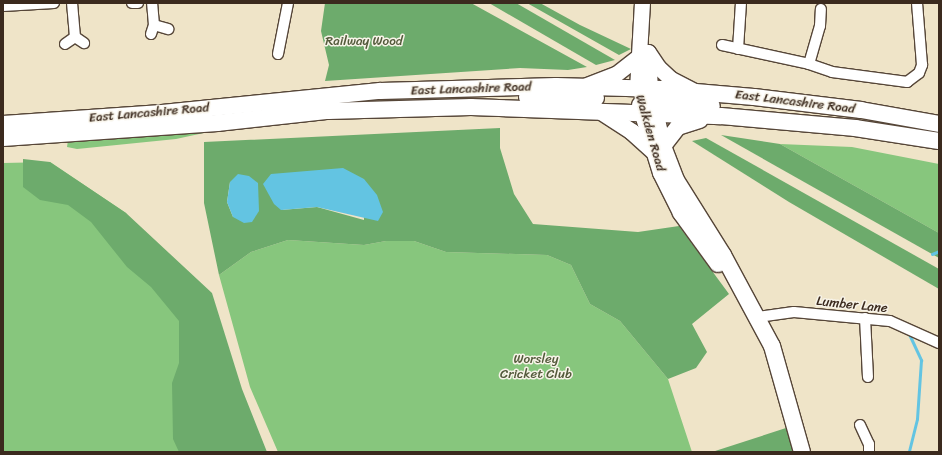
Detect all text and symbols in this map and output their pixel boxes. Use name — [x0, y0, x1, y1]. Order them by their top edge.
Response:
park label: Railway Wood — [325, 33, 403, 49]
street label: East Lancashire Road — [411, 79, 531, 99]
street label: East Lancashire Road — [734, 87, 856, 117]
street label: Walkden Road — [632, 93, 668, 173]
street label: East Lancashire Road — [88, 100, 210, 126]
street label: Lumber Lane — [816, 294, 888, 316]
park label: Worsley Cricket Club — [500, 352, 572, 383]

